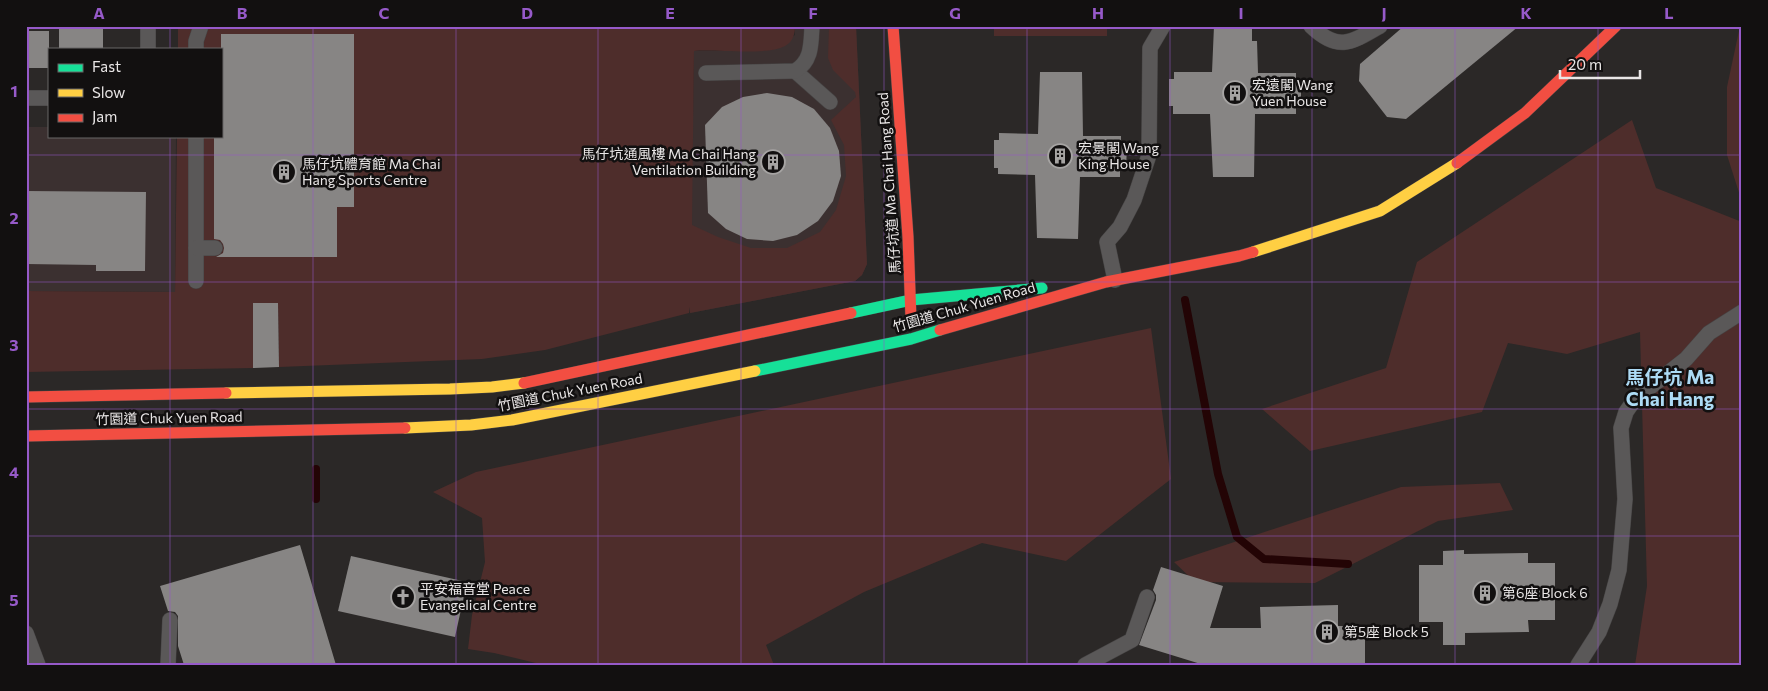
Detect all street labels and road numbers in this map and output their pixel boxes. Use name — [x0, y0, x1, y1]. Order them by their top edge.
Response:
street label: 馬仔坑道 Ma Chai Hang Road — [874, 92, 903, 274]
street label: 竹園道 Chuk Yuen Road — [891, 278, 1037, 335]
street label: 竹園道 Chuk Yuen Road — [496, 369, 644, 414]
street label: 竹園道 Chuk Yuen Road — [95, 408, 243, 427]

